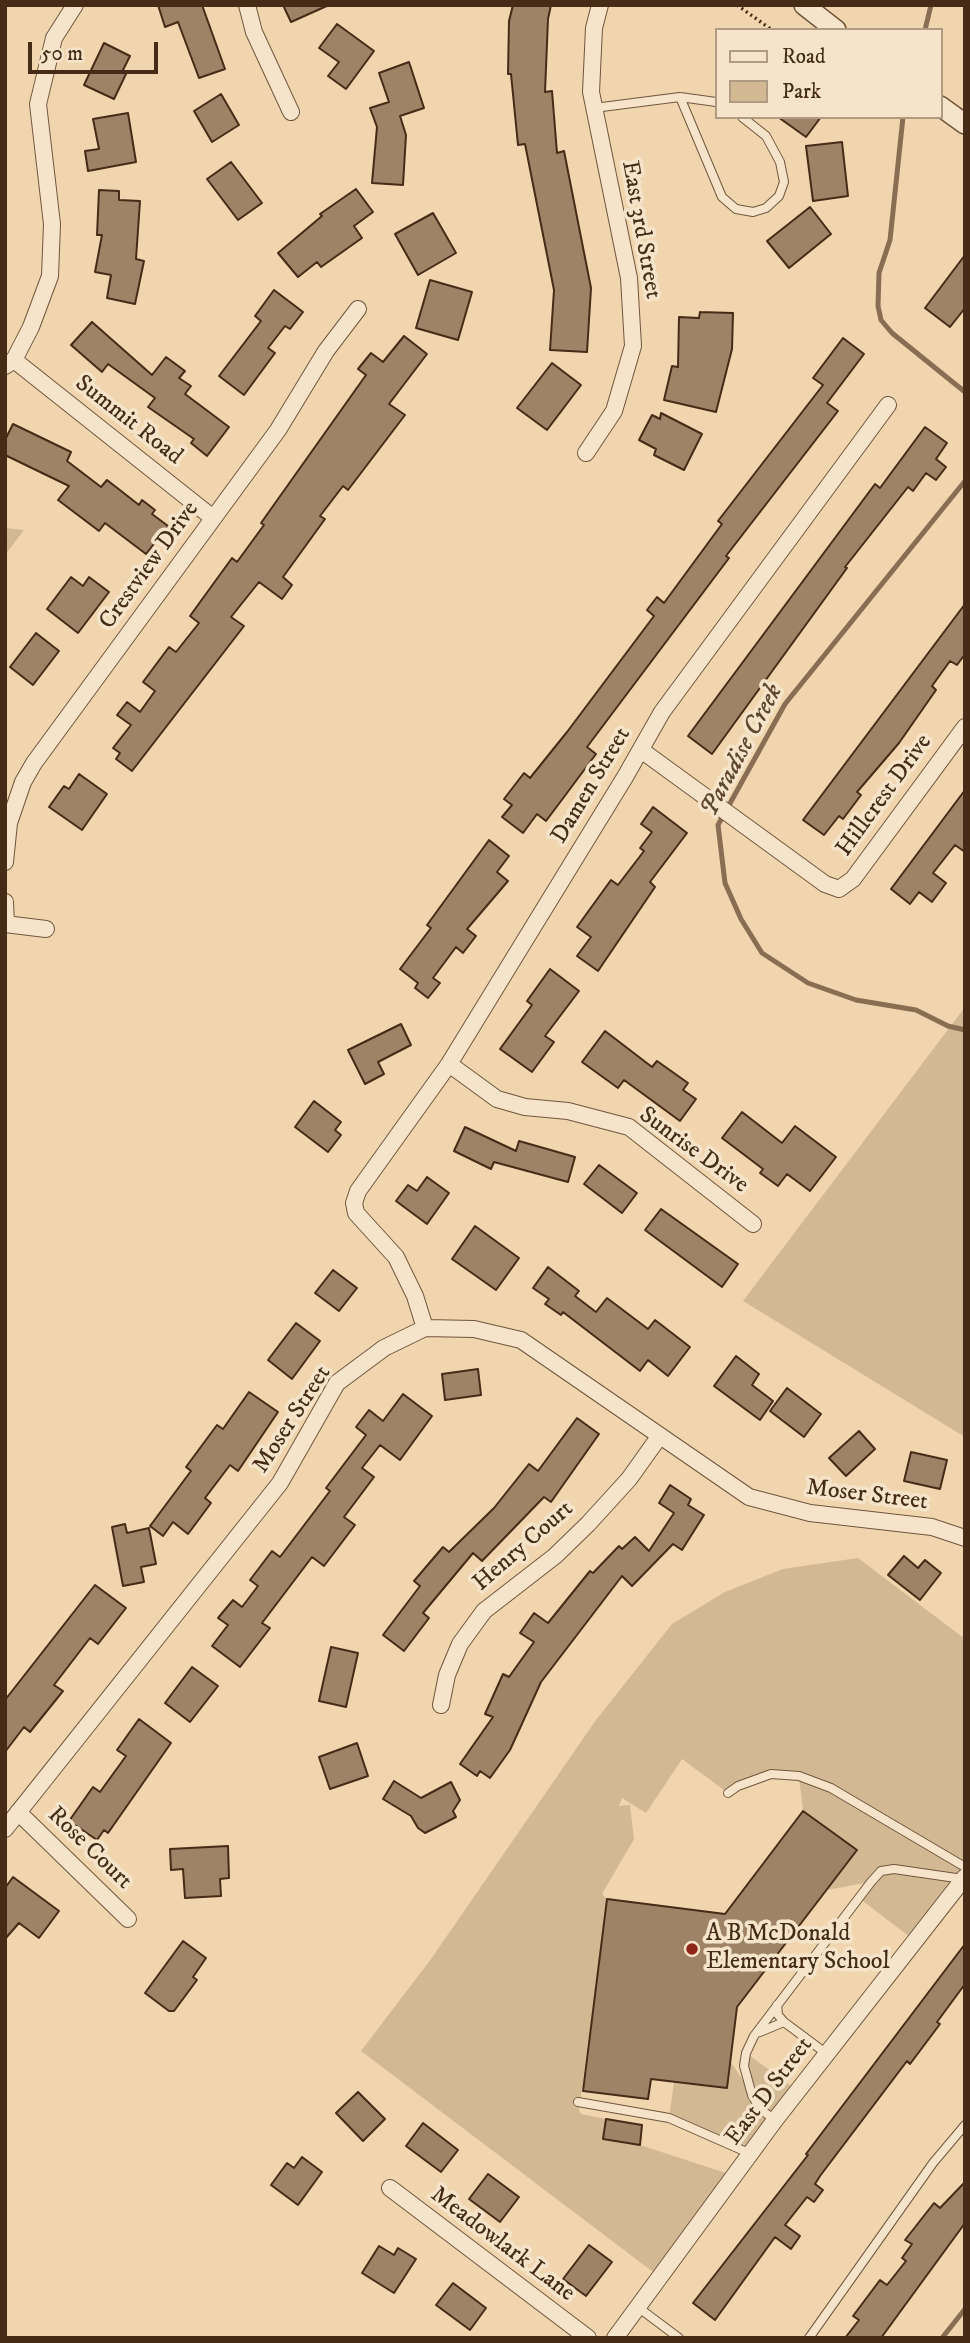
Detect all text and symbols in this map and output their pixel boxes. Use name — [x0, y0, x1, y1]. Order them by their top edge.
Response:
scale bar — [32, 28, 161, 72]
legend — [715, 28, 942, 119]
text: 50 m — [41, 41, 83, 67]
text: Road — [782, 44, 826, 70]
text: Park — [782, 79, 821, 105]
street label: East 3rd Street — [614, 159, 666, 301]
street label: Summit Road — [68, 370, 188, 472]
street label: Crestview Drive — [94, 496, 206, 636]
water label: Paradise Creek — [695, 679, 791, 823]
street label: Damen Street — [546, 723, 638, 849]
street label: Hillcrest Drive — [831, 729, 939, 863]
street label: Sunrise Drive — [633, 1102, 753, 1200]
street label: Moser Street — [248, 1361, 338, 1479]
street label: Moser Street — [805, 1474, 929, 1518]
street label: Henry Court — [468, 1496, 580, 1598]
street label: Rose Court — [41, 1802, 137, 1896]
place label: A B McDonald Elementary School — [706, 1921, 890, 1977]
marker: A B McDonald Elementary School — [684, 1941, 700, 1957]
street label: East D Street — [720, 2032, 820, 2152]
street label: Meadowlark Lane — [424, 2181, 580, 2309]

